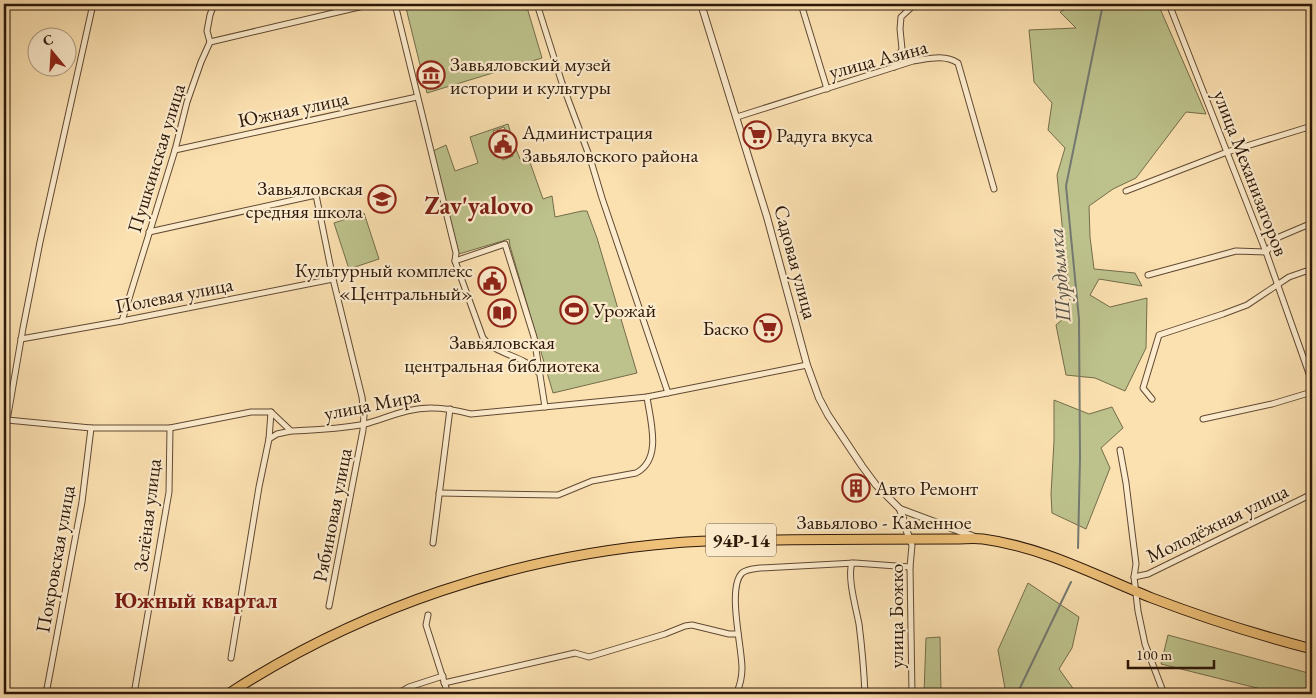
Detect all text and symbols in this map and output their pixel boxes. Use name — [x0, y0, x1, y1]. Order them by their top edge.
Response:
north arrow — [28, 28, 78, 78]
text: С — [40, 30, 56, 50]
street label: улица Азина — [826, 33, 930, 85]
place label: Завьяловский музей истории и культуры — [450, 51, 612, 100]
museum icon: Завьяловский музей истории и культуры — [416, 60, 446, 90]
street label: Пушкинская улица — [121, 80, 191, 236]
street label: Южная улица — [235, 85, 351, 133]
street label: улица Механизаторов — [1207, 86, 1295, 260]
place label: Администрация Завьяловского района — [521, 119, 698, 168]
supermarket icon: Радуга вкуса — [742, 120, 772, 150]
place label: Радуга вкуса — [776, 122, 873, 148]
public building icon: Администрация Завьяловского района — [488, 129, 518, 159]
place label: Завьяловская средняя школа — [246, 175, 363, 224]
school or university icon: Завьяловская средняя школа — [367, 184, 397, 214]
district label: Zav'yalovo — [425, 189, 533, 222]
street label: Садовая улица — [768, 202, 824, 322]
water label: Шурдымка — [1041, 227, 1077, 324]
place label: Культурный комплекс «Центральный» — [295, 257, 473, 306]
public building icon: Культурный комплекс «Центральный» — [477, 266, 507, 296]
street label: Полевая улица — [113, 271, 235, 319]
sports icon: Урожай — [559, 295, 589, 325]
place label: Урожай — [592, 297, 656, 323]
library icon: Завьяловская центральная библиотека — [487, 298, 517, 328]
supermarket icon: Баско — [753, 313, 783, 343]
place label: Баско — [702, 315, 749, 341]
place label: Завьяловская центральная библиотека — [404, 329, 600, 378]
street label: улица Мира — [322, 382, 422, 426]
street label: Рябиновая улица — [306, 446, 358, 584]
street label: Зелёная улица — [127, 457, 167, 573]
building icon: Авто Ремонт — [841, 473, 871, 503]
place label: Авто Ремонт — [874, 475, 978, 501]
street label: Молодёжная улица — [1142, 477, 1292, 569]
street label: Покровская улица — [29, 483, 81, 635]
street label: Завьялово - Каменное — [796, 509, 972, 535]
road number: 94Р-14 — [706, 524, 776, 556]
street label: улица Божко — [883, 563, 909, 668]
district label: Южный квартал — [114, 586, 278, 615]
scale bar — [1128, 638, 1215, 670]
text: 100 m — [1136, 645, 1173, 664]

